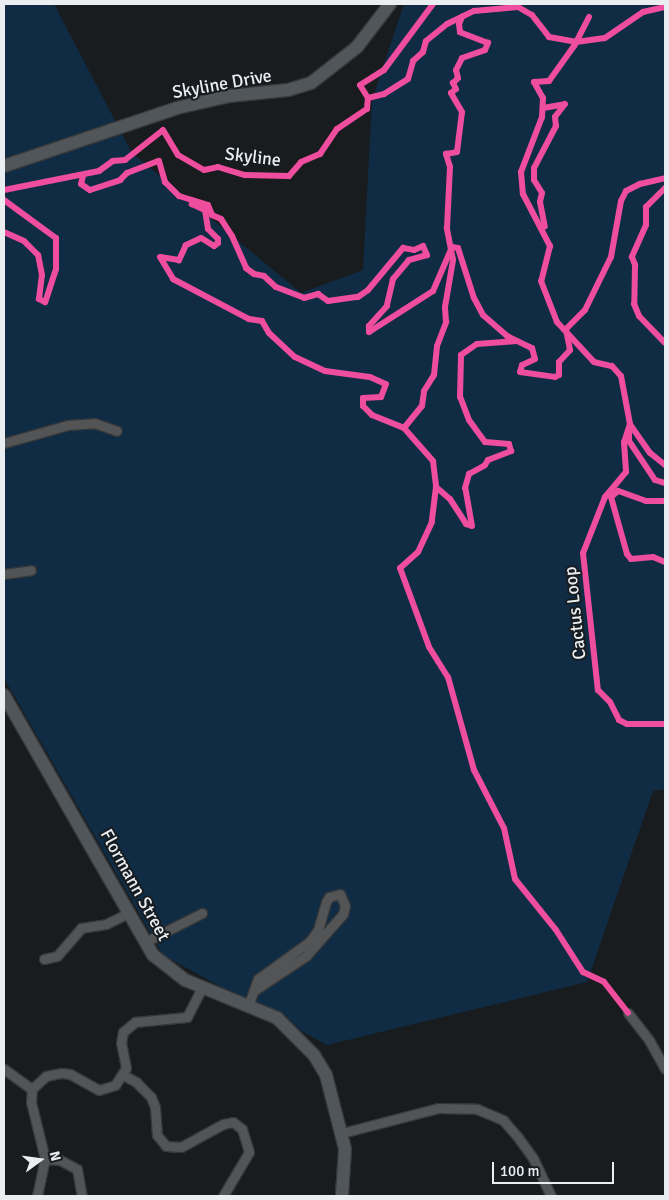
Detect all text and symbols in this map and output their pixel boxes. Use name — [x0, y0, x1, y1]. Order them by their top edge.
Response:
street label: Skyline Drive — [171, 65, 273, 103]
street label: Skyline — [224, 143, 282, 171]
street label: Cactus Loop — [559, 565, 591, 661]
street label: Flormann Street — [95, 825, 175, 945]
north arrow — [15, 1135, 65, 1185]
text: N — [46, 1149, 64, 1163]
scale bar — [494, 1152, 616, 1184]
text: 100 m — [500, 1162, 540, 1180]

